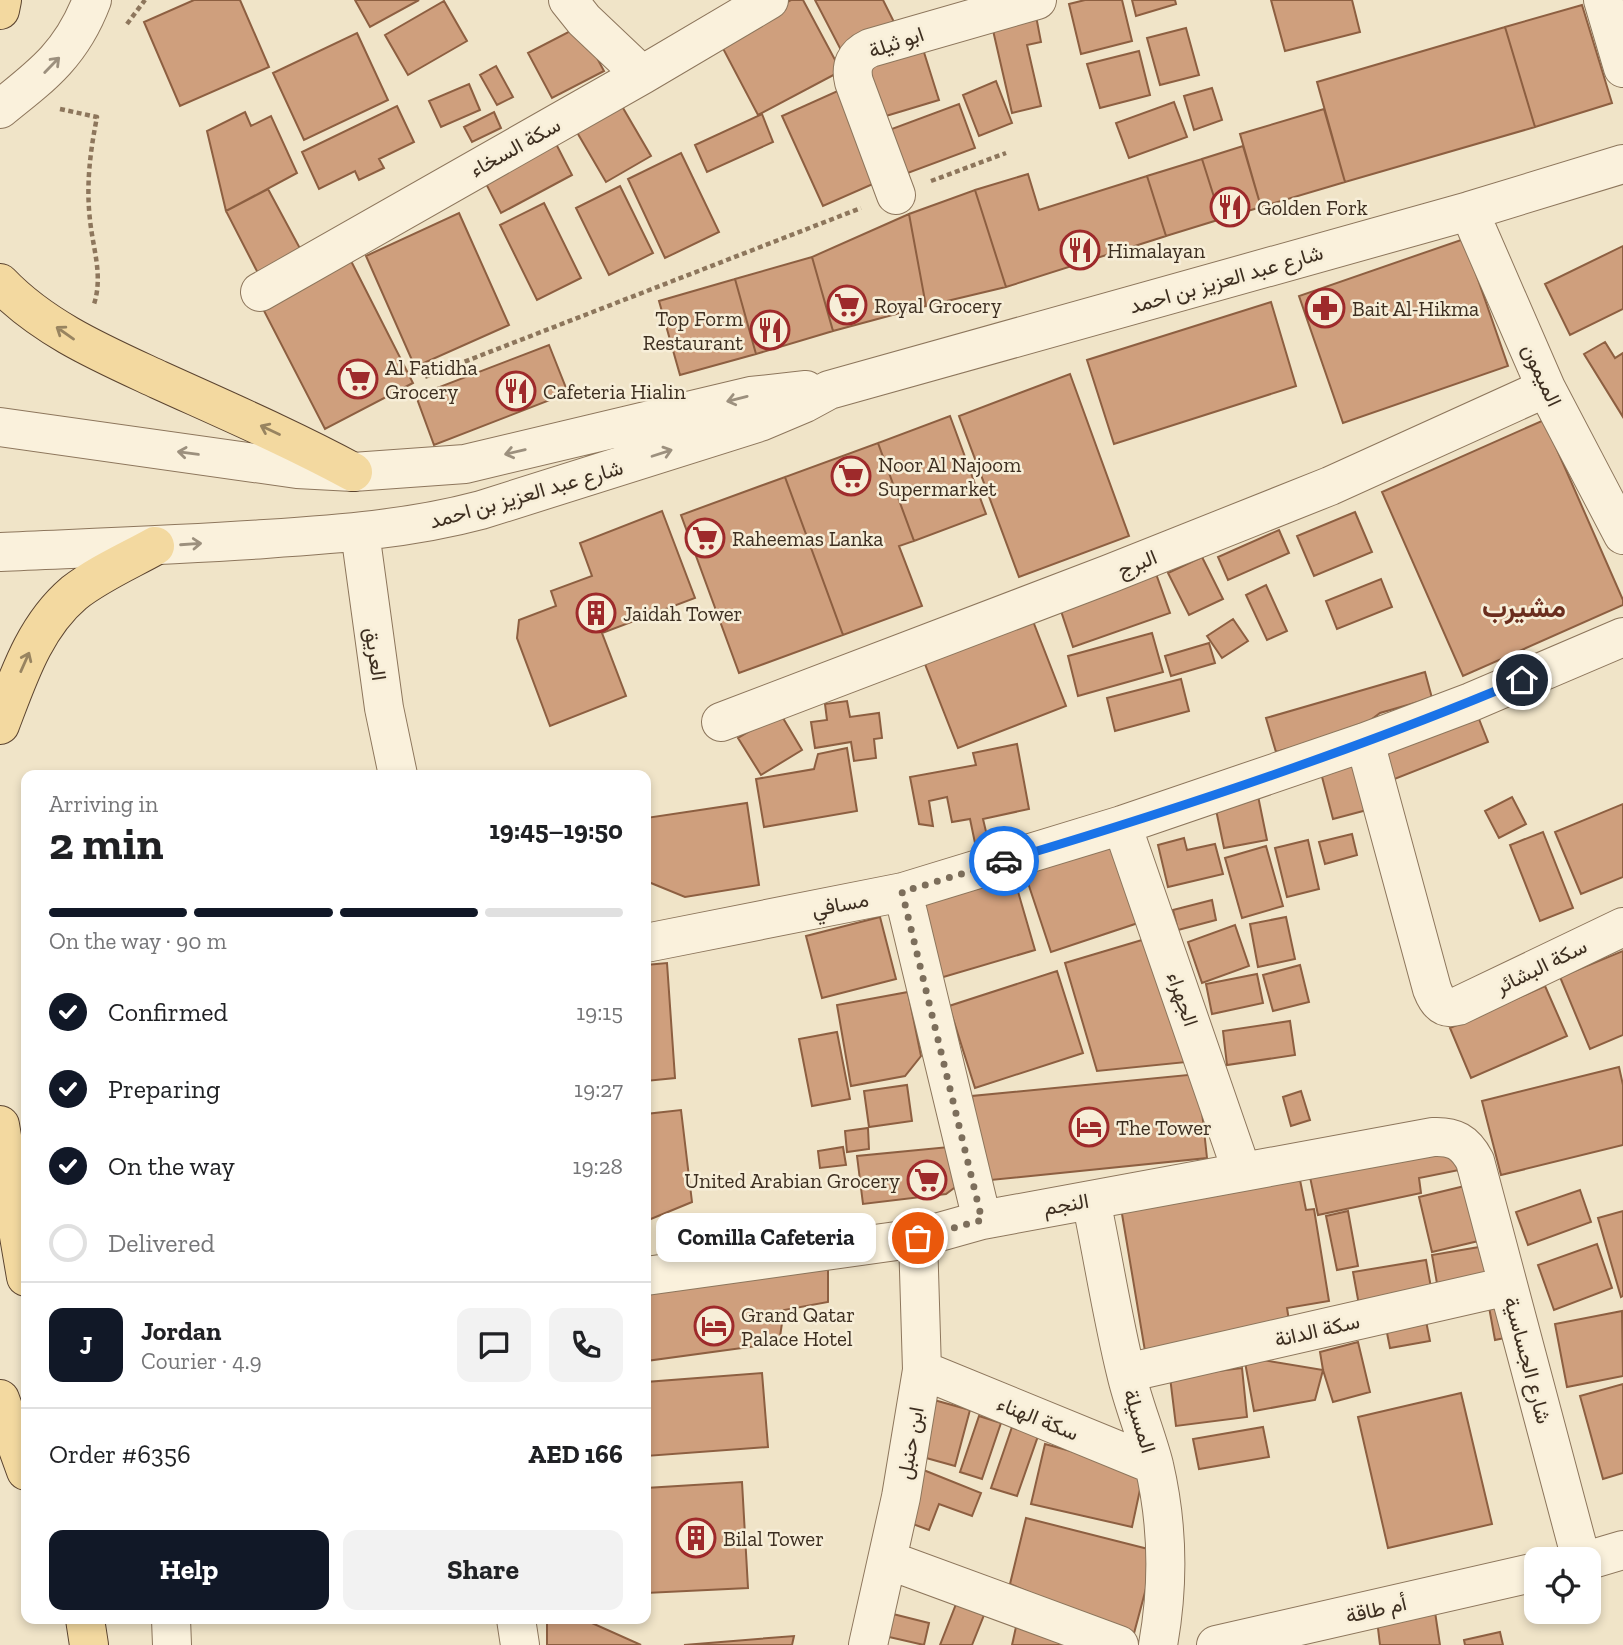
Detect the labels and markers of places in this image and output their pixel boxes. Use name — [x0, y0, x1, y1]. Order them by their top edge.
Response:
restaurant icon: Golden Fork — [1209, 186, 1251, 228]
place label: Golden Fork — [1257, 195, 1368, 220]
restaurant icon: Himalayan — [1059, 229, 1101, 271]
place label: Himalayan — [1107, 238, 1205, 263]
supermarket icon: Royal Grocery — [826, 284, 868, 326]
pharmacy icon: Bait Al-Hikma — [1304, 287, 1346, 329]
place label: Royal Grocery — [874, 293, 1002, 318]
place label: Bait Al-Hikma — [1352, 296, 1479, 321]
place label: Top Form Restaurant — [643, 306, 743, 355]
restaurant icon: Top Form Restaurant — [749, 309, 791, 351]
place label: Al Fatidha Grocery — [385, 355, 478, 404]
supermarket icon: Al Fatidha Grocery — [337, 358, 379, 400]
restaurant icon: Cafeteria Hialin — [495, 370, 537, 412]
place label: Cafeteria Hialin — [543, 379, 686, 404]
place label: Noor Al Najoom Supermarket — [878, 452, 1021, 501]
supermarket icon: Noor Al Najoom Supermarket — [830, 455, 872, 497]
supermarket icon: Raheemas Lanka — [684, 517, 726, 559]
place label: Raheemas Lanka — [732, 526, 884, 551]
building icon: Jaidah Tower — [575, 592, 617, 634]
place label: Jaidah Tower — [623, 601, 742, 626]
pin — [1492, 650, 1552, 710]
hotel icon: The Tower — [1068, 1106, 1110, 1148]
place label: The Tower — [1116, 1115, 1212, 1140]
supermarket icon: United Arabian Grocery — [906, 1159, 948, 1201]
place label: United Arabian Grocery — [684, 1168, 900, 1193]
pin — [888, 1208, 948, 1268]
callout: Comilla Cafeteria — [656, 1214, 876, 1262]
place label: Grand Qatar Palace Hotel — [741, 1302, 855, 1351]
hotel icon: Grand Qatar Palace Hotel — [693, 1305, 735, 1347]
building icon: Bilal Tower — [675, 1517, 717, 1559]
place label: Bilal Tower — [723, 1526, 824, 1551]

